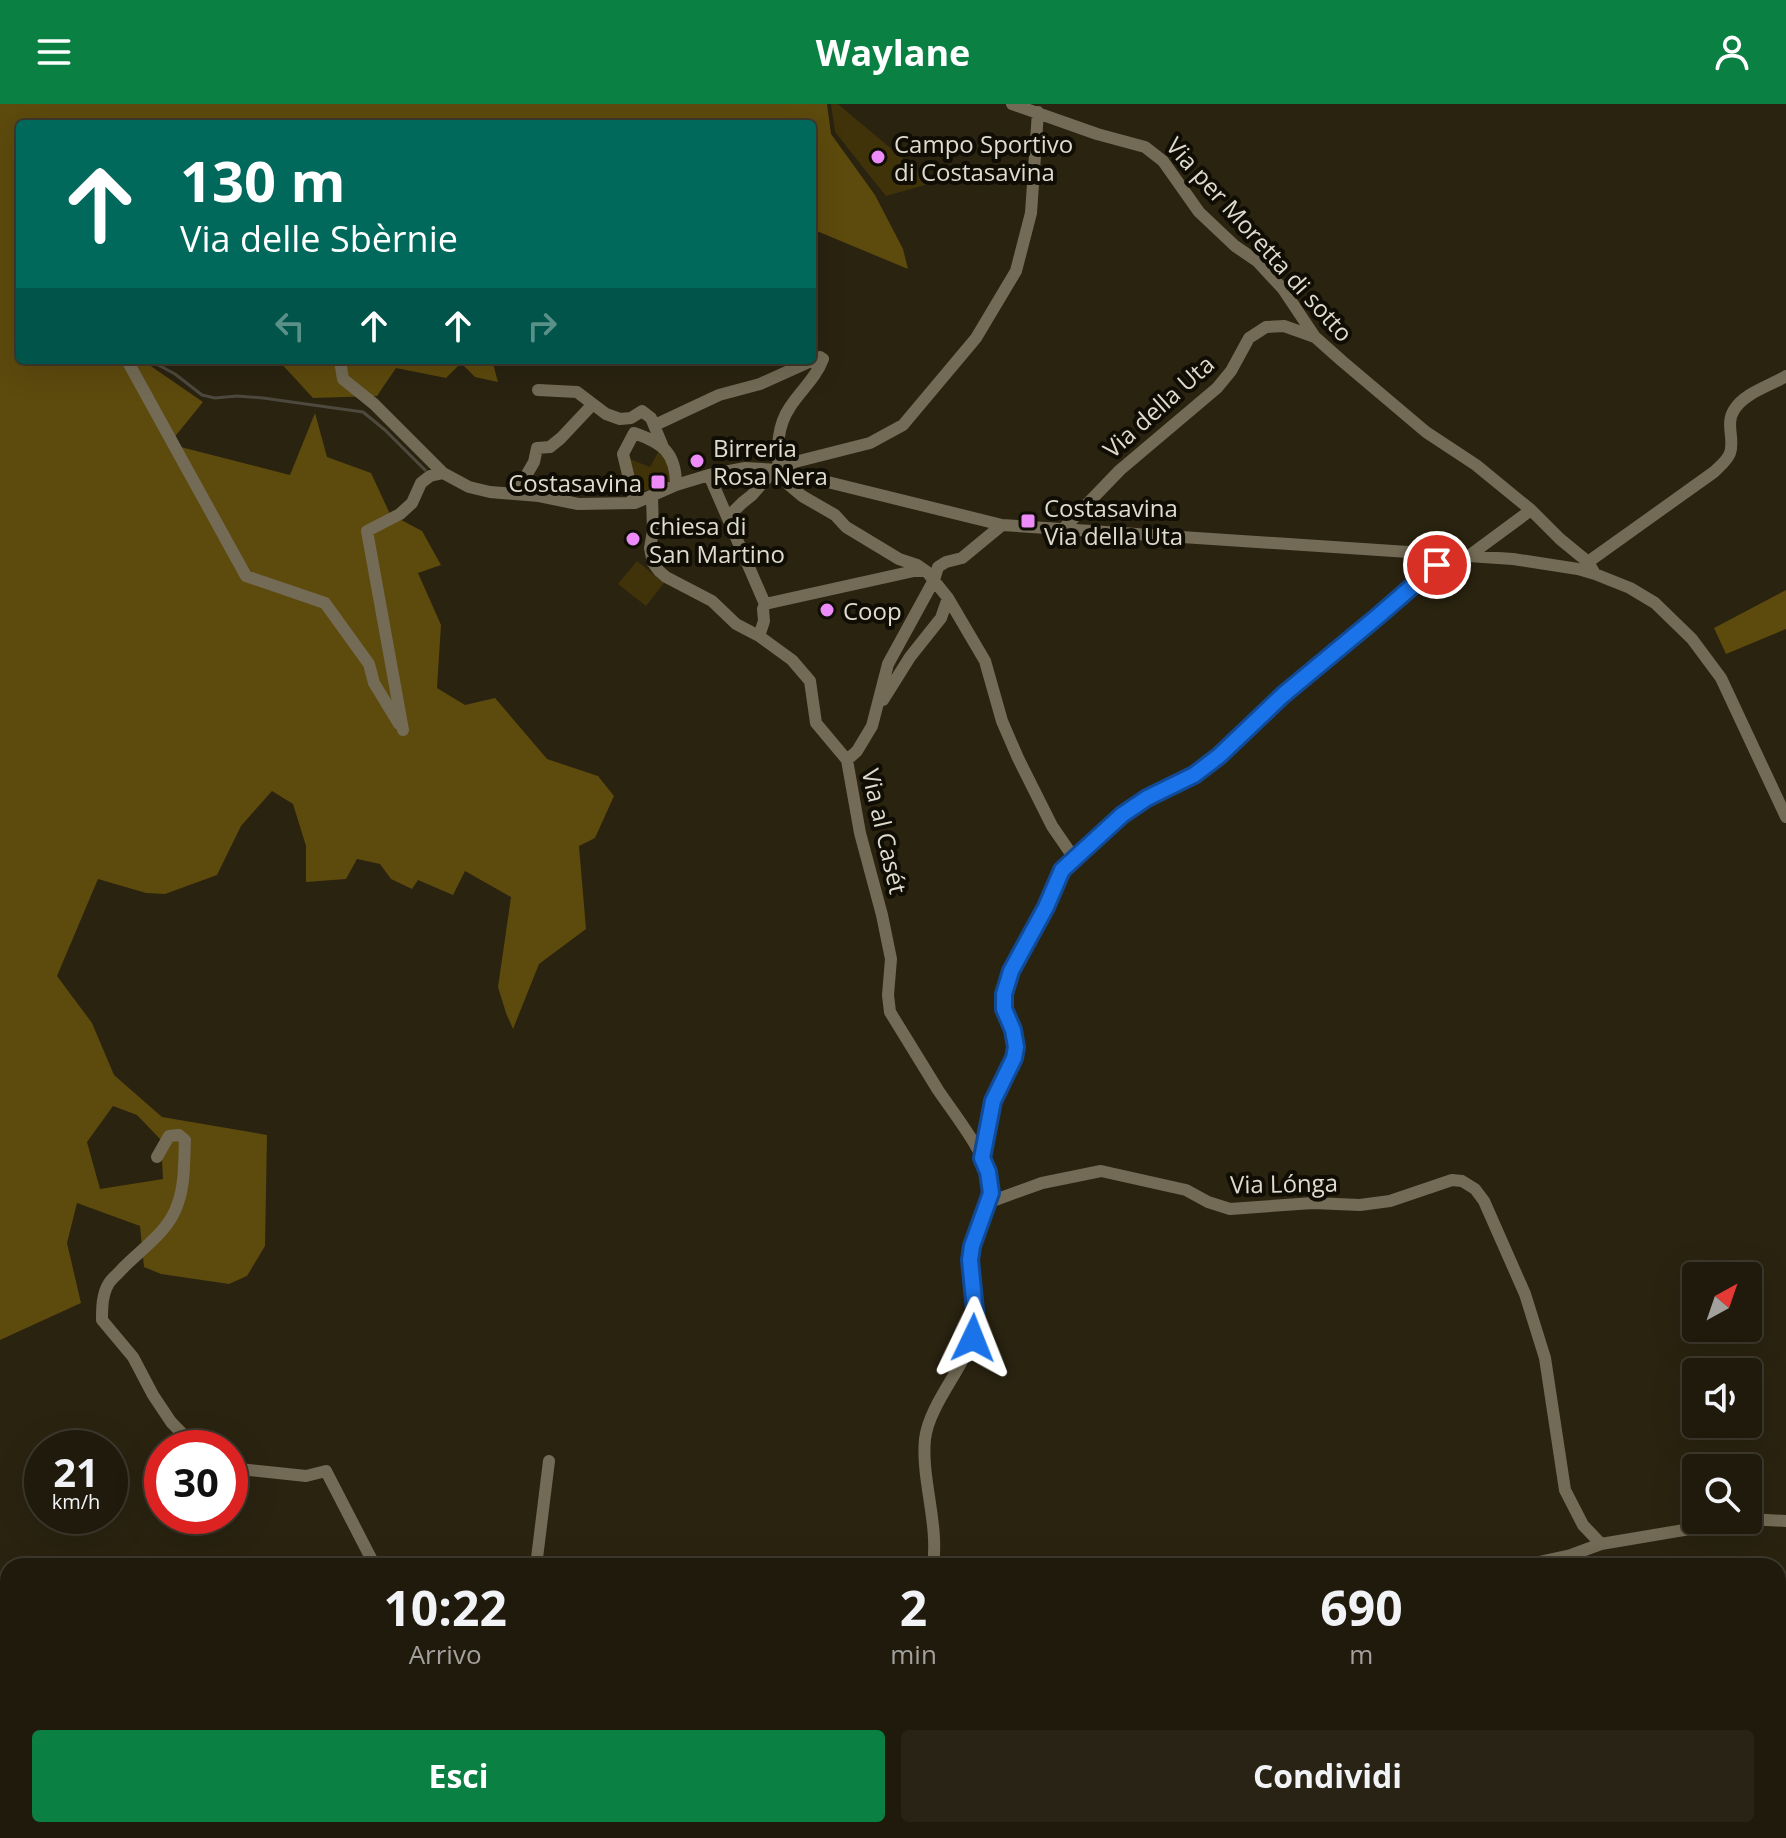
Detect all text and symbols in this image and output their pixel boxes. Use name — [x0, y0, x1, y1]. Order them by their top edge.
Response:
text: Waylane — [816, 28, 970, 77]
icon: menu — [32, 30, 76, 74]
icon: person — [1710, 30, 1754, 74]
place label: Campo Sportivo di Costasavina — [894, 127, 1073, 188]
street label: Via per Moretta di sotto — [1159, 130, 1361, 348]
text: 130 m — [180, 142, 346, 218]
marker: Campo Sportivo di Costasavina — [869, 148, 887, 166]
icon: ahead — [48, 152, 152, 256]
text: Via delle Sbèrnie — [180, 214, 458, 263]
icon: left — [268, 304, 312, 348]
icon: ahead — [352, 304, 396, 348]
icon: ahead — [436, 304, 480, 348]
icon: right — [520, 304, 564, 348]
street label: Via della Uta — [1095, 347, 1221, 465]
place label: Birreria Rosa Nera — [713, 431, 828, 492]
marker: Birreria Rosa Nera — [688, 452, 706, 470]
place label: Costasavina — [508, 466, 642, 499]
marker: Costasavina — [649, 473, 667, 491]
place label: Costasavina Via della Uta — [1044, 491, 1183, 552]
place label: chiesa di San Martino — [649, 509, 785, 570]
marker: Costasavina Via della Uta — [1019, 512, 1037, 530]
marker: chiesa di San Martino — [624, 530, 642, 548]
pin — [1403, 531, 1471, 599]
icon: arrive — [1415, 543, 1459, 587]
place label: Coop — [843, 594, 902, 627]
marker: Coop — [818, 601, 836, 619]
street label: Via al Casét — [855, 765, 915, 897]
street label: Via Lónga — [1230, 1166, 1338, 1200]
north arrow — [1682, 1262, 1762, 1342]
map controls — [1682, 1262, 1762, 1534]
position arrow — [931, 1296, 1015, 1380]
button: sound — [1682, 1358, 1762, 1438]
speed limit sign: 30 — [144, 1430, 248, 1534]
text: 21 — [53, 1444, 99, 1499]
button: search — [1682, 1454, 1762, 1534]
text: km/h — [52, 1488, 100, 1515]
text: 10:22 — [383, 1575, 507, 1640]
text: 2 — [900, 1575, 927, 1640]
text: 690 — [1320, 1575, 1403, 1640]
text: Arrivo — [409, 1636, 482, 1672]
text: min — [890, 1636, 937, 1672]
text: m — [1349, 1636, 1373, 1672]
button: Esci — [32, 1730, 885, 1822]
button: Condividi — [901, 1730, 1754, 1822]

